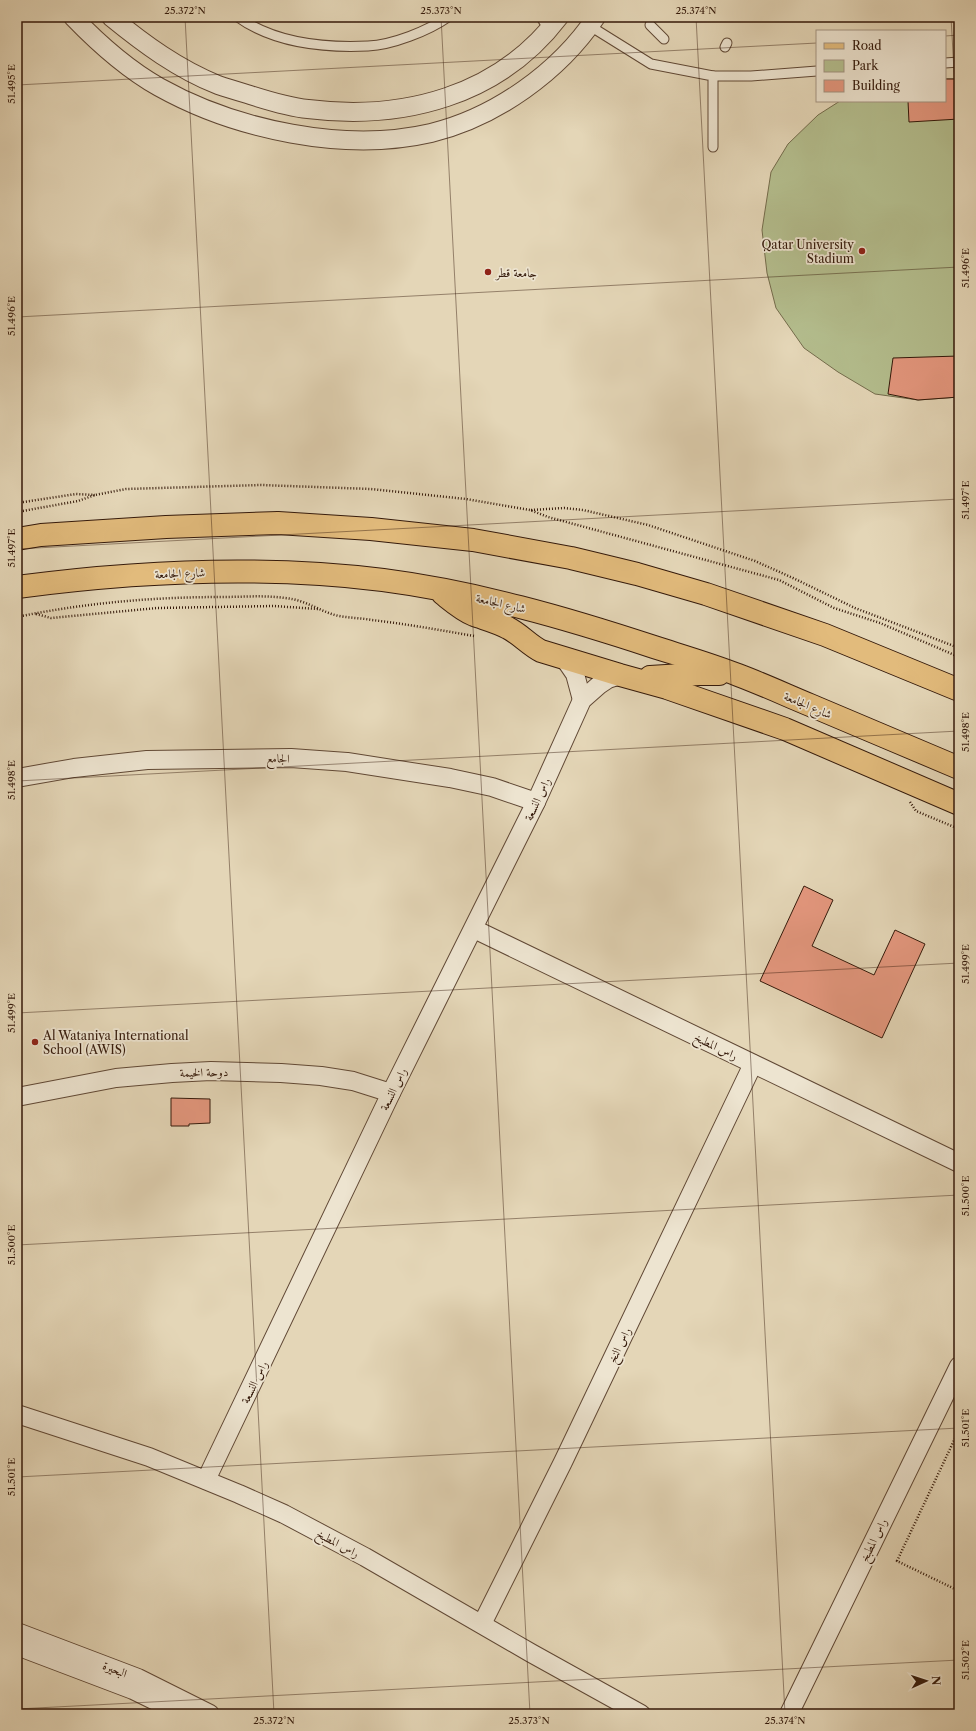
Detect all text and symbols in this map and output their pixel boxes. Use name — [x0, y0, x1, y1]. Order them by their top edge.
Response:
text: 25.372°N — [164, 4, 206, 17]
text: 25.373°N — [420, 4, 462, 17]
text: 25.374°N — [675, 4, 717, 17]
legend — [816, 30, 946, 102]
text: Road — [852, 38, 882, 53]
text: Park — [852, 58, 879, 73]
text: 51.495°E — [5, 64, 18, 104]
text: Building — [852, 78, 900, 93]
place label: Qatar University Stadium — [761, 237, 854, 266]
marker: Qatar University Stadium — [857, 246, 867, 256]
text: 51.496°E — [959, 248, 972, 288]
place label: جامعة قطر — [494, 265, 537, 281]
marker: جامعة قطر — [483, 267, 493, 277]
text: 51.496°E — [5, 296, 18, 336]
text: 51.497°E — [959, 480, 972, 520]
text: 51.497°E — [5, 528, 18, 568]
street label: شارع الجامعة — [154, 565, 206, 585]
street label: شارع الجامعة — [474, 590, 527, 620]
street label: شارع الجامعة — [780, 688, 834, 726]
text: 51.498°E — [959, 712, 972, 752]
street label: الجامع — [266, 750, 290, 770]
text: 51.498°E — [5, 760, 18, 800]
street label: راس النسعة — [521, 775, 554, 823]
text: 51.499°E — [959, 944, 972, 984]
text: 51.499°E — [5, 993, 18, 1033]
place label: Al Wataniya International School (AWIS) — [42, 1028, 189, 1057]
street label: راس المطبخ — [690, 1029, 740, 1067]
marker: Al Wataniya International School (AWIS) — [30, 1037, 40, 1047]
street label: دوحة الخيمة — [180, 1064, 228, 1081]
street label: راس النسعة — [376, 1065, 411, 1113]
text: 51.500°E — [959, 1176, 972, 1216]
text: 51.500°E — [5, 1225, 18, 1265]
street label: راس النخ — [604, 1325, 638, 1367]
street label: راس النسعة — [237, 1358, 272, 1406]
text: 51.501°E — [959, 1409, 972, 1447]
text: 51.501°E — [5, 1458, 18, 1496]
street label: راس المطبخ — [856, 1516, 894, 1566]
street label: راس المطبخ — [312, 1525, 362, 1564]
text: 51.502°E — [959, 1640, 972, 1680]
street label: البحيرة — [101, 1657, 130, 1681]
north arrow — [906, 1661, 946, 1701]
text: N — [929, 1675, 943, 1686]
text: 25.372°N — [253, 1714, 295, 1727]
text: 25.373°N — [508, 1714, 550, 1727]
text: 25.374°N — [764, 1714, 806, 1727]

